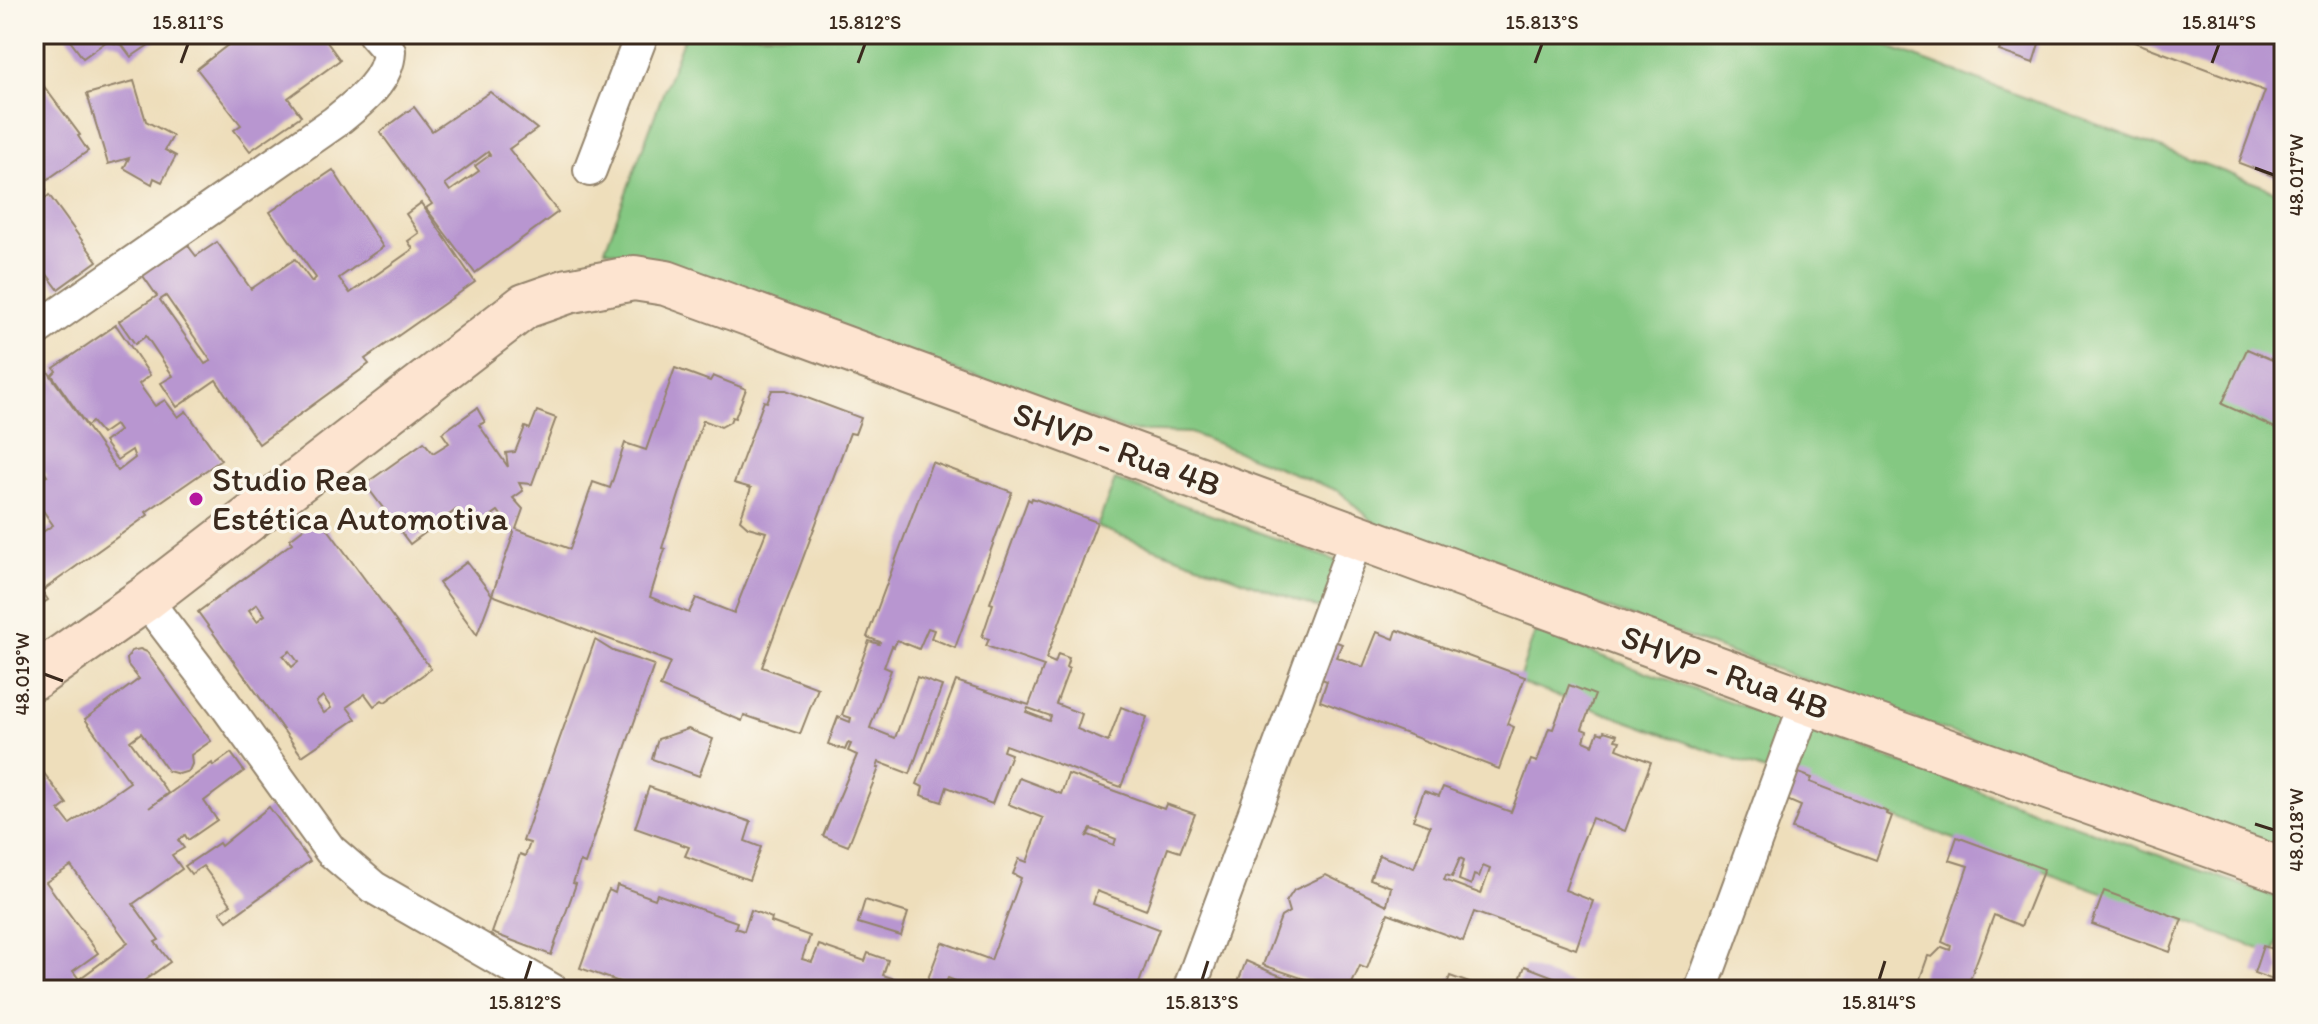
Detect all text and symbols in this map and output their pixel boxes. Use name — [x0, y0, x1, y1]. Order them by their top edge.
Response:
text: 15.811°S — [152, 10, 224, 34]
text: 15.812°S — [829, 10, 901, 34]
text: 15.813°S — [1506, 10, 1578, 34]
text: 15.814°S — [2182, 10, 2256, 34]
text: 48.017°W — [2284, 134, 2308, 216]
street label: SHVP - Rua 4B — [1008, 392, 1226, 506]
place label: Studio Rea Estética Automotiva — [212, 459, 508, 539]
marker: Studio Rea Estética Automotiva — [187, 490, 205, 508]
street label: SHVP - Rua 4B — [1616, 615, 1834, 729]
text: 48.019°W — [10, 633, 34, 715]
text: 48.018°W — [2284, 788, 2308, 872]
text: 15.812°S — [489, 990, 561, 1014]
text: 15.813°S — [1166, 990, 1238, 1014]
text: 15.814°S — [1842, 990, 1916, 1014]

